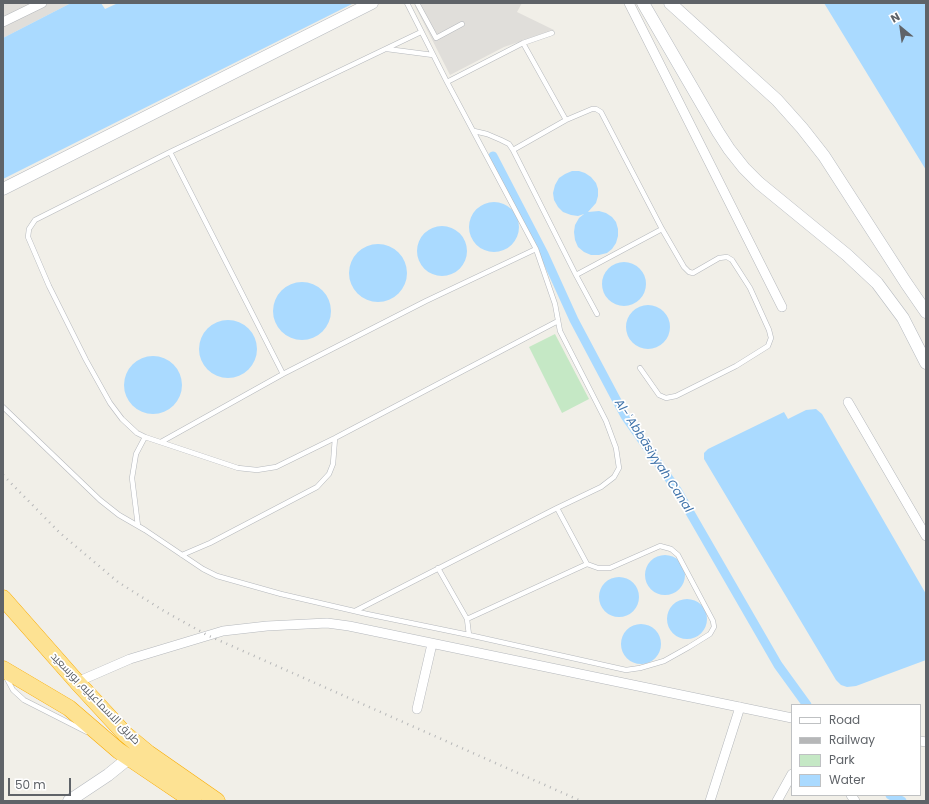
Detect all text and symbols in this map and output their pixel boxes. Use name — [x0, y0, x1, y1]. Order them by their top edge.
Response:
north arrow — [881, 8, 921, 48]
text: N — [888, 9, 903, 27]
water label: Al-ʿAbbāsiyyah Canal — [611, 397, 695, 515]
street label: طريق الاسماعيليه, بورسعيد — [47, 650, 143, 748]
legend — [791, 704, 921, 796]
text: Road — [829, 711, 860, 728]
text: Railway — [829, 731, 875, 748]
text: Park — [829, 751, 855, 768]
scale bar — [10, 770, 73, 796]
text: Water — [829, 771, 865, 788]
text: 50 m — [15, 776, 46, 793]

